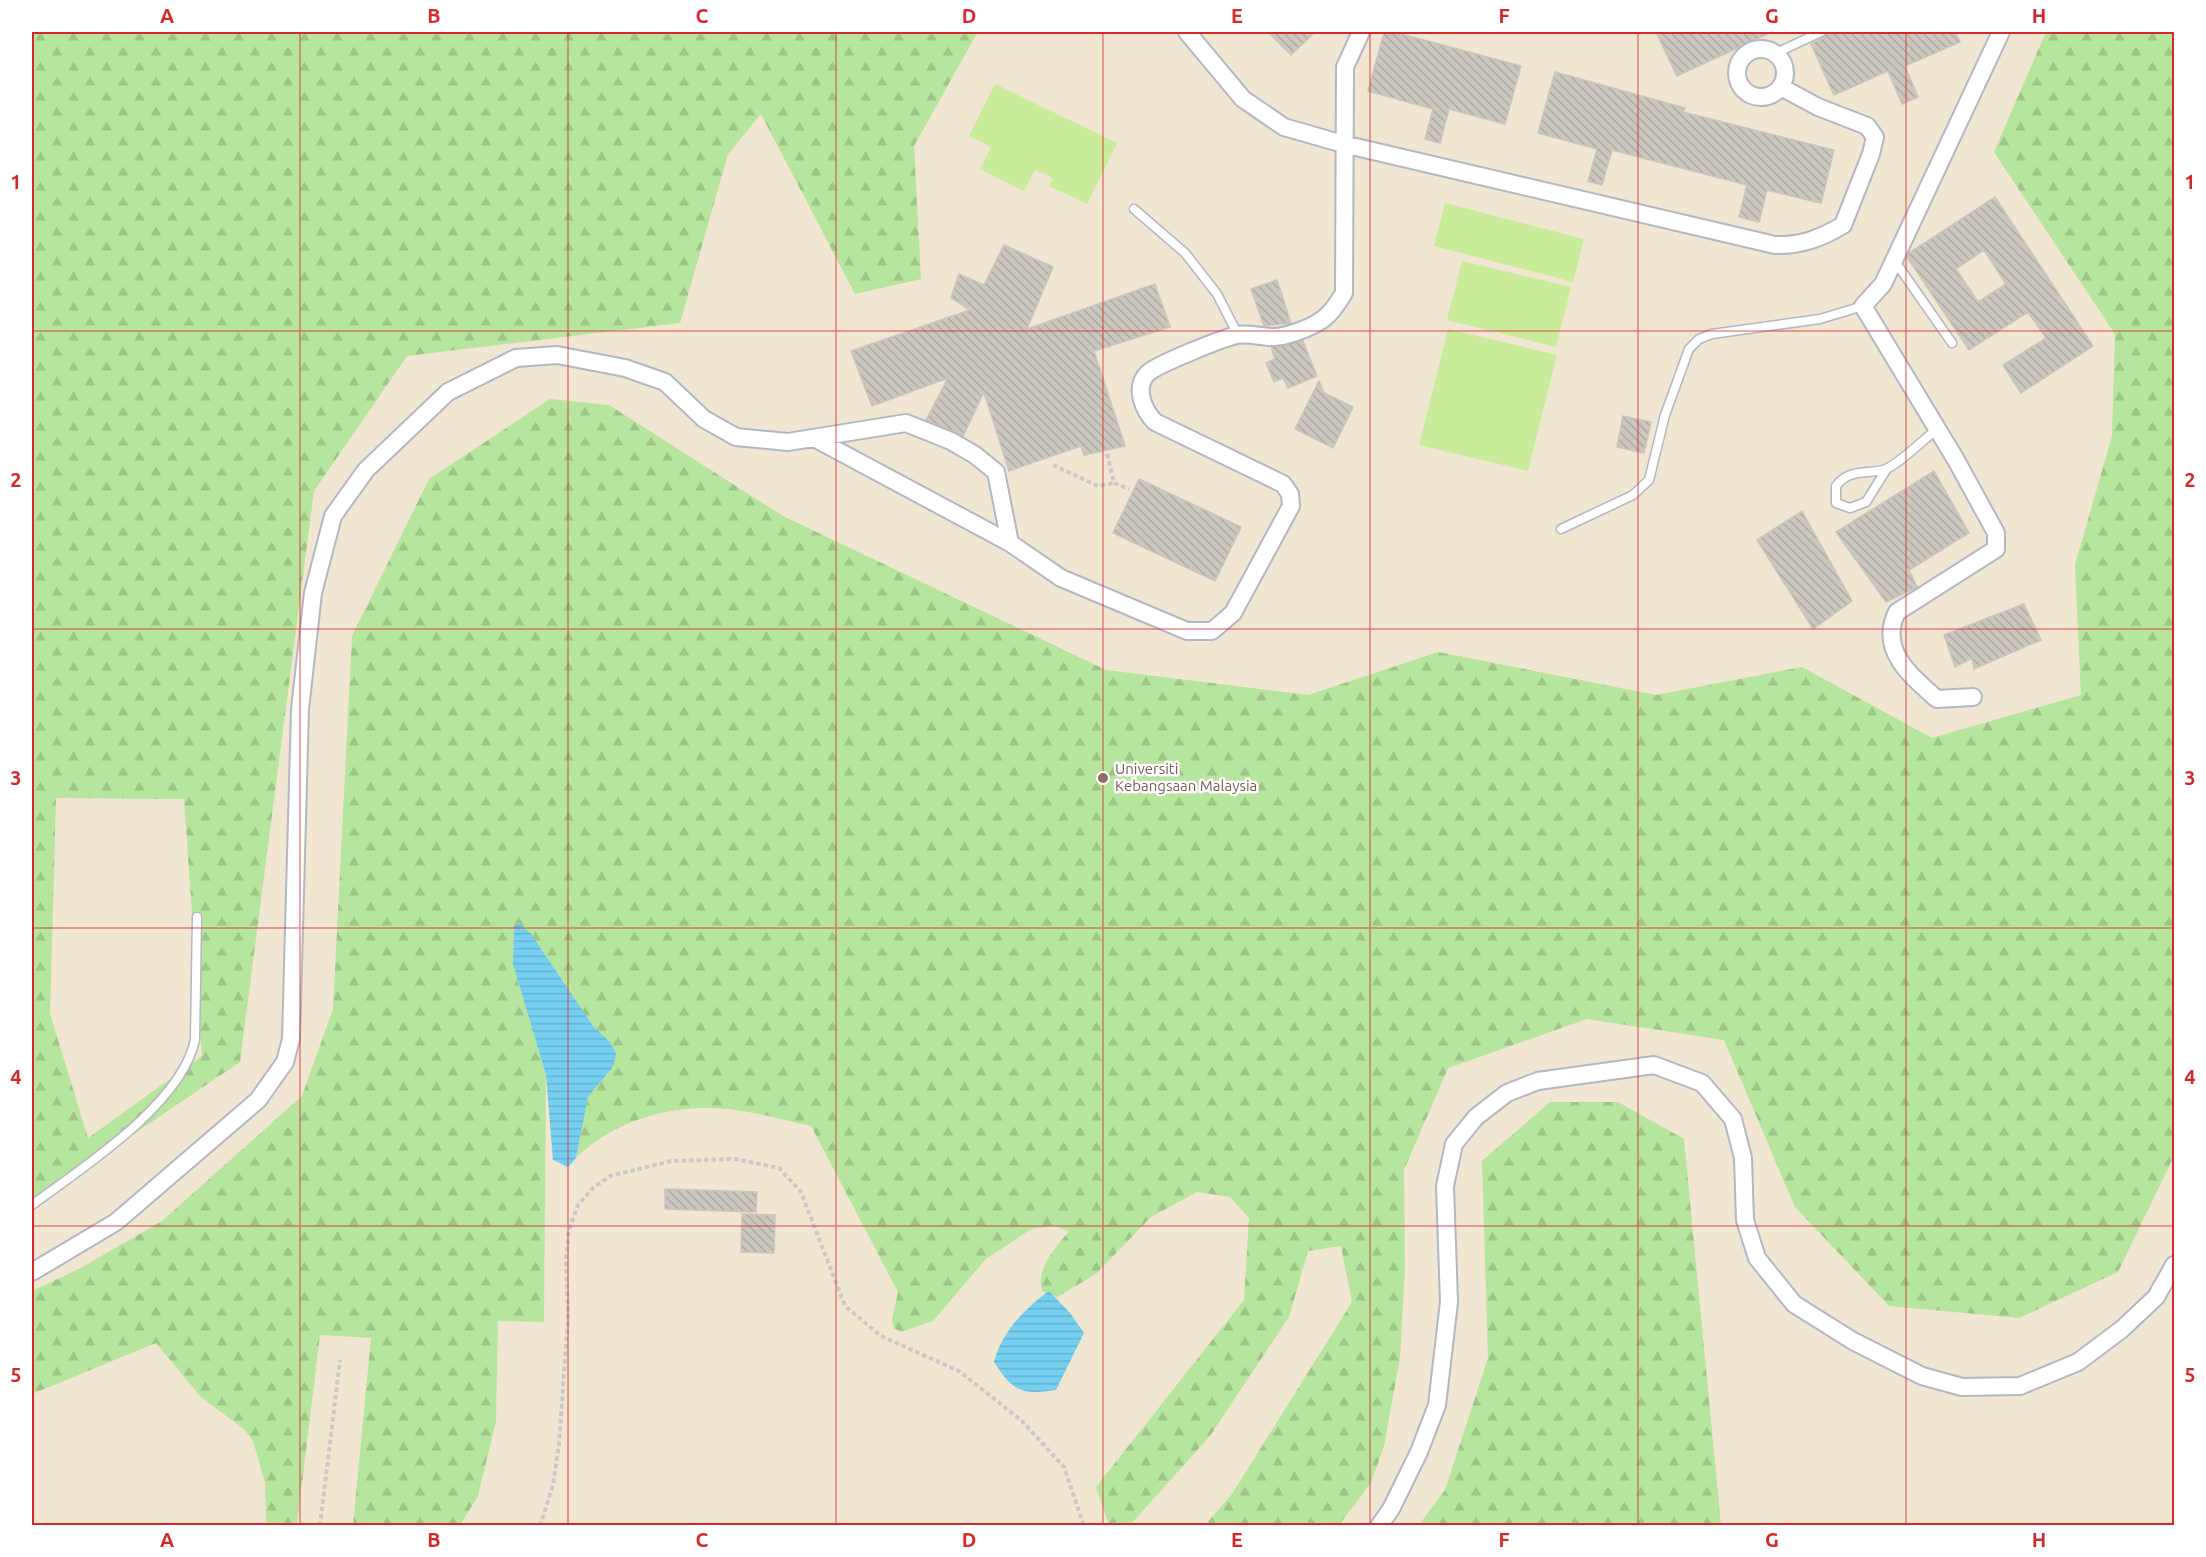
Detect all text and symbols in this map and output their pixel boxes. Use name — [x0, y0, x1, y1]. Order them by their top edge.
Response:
text: A — [160, 4, 174, 27]
text: B — [427, 4, 441, 27]
text: C — [696, 4, 709, 27]
text: D — [962, 4, 976, 27]
text: E — [1231, 4, 1243, 27]
text: F — [1498, 4, 1510, 27]
text: G — [1765, 4, 1779, 27]
text: H — [2032, 4, 2046, 27]
text: 1 — [10, 170, 22, 193]
text: 1 — [2184, 170, 2196, 193]
text: 2 — [10, 468, 22, 491]
text: 2 — [2184, 468, 2196, 491]
place label: Universiti Kebangsaan Malaysia — [1115, 760, 1257, 794]
text: 3 — [10, 766, 22, 789]
text: 3 — [2184, 766, 2196, 789]
marker: Universiti Kebangsaan Malaysia — [1096, 771, 1110, 785]
text: 4 — [10, 1065, 22, 1088]
text: 4 — [2184, 1065, 2196, 1088]
text: 5 — [10, 1363, 22, 1386]
text: 5 — [2184, 1363, 2196, 1386]
text: A — [160, 1528, 174, 1551]
text: B — [427, 1528, 441, 1551]
text: C — [696, 1528, 709, 1551]
text: D — [962, 1528, 976, 1551]
text: E — [1231, 1528, 1243, 1551]
text: F — [1498, 1528, 1510, 1551]
text: G — [1765, 1528, 1779, 1551]
text: H — [2032, 1528, 2046, 1551]

